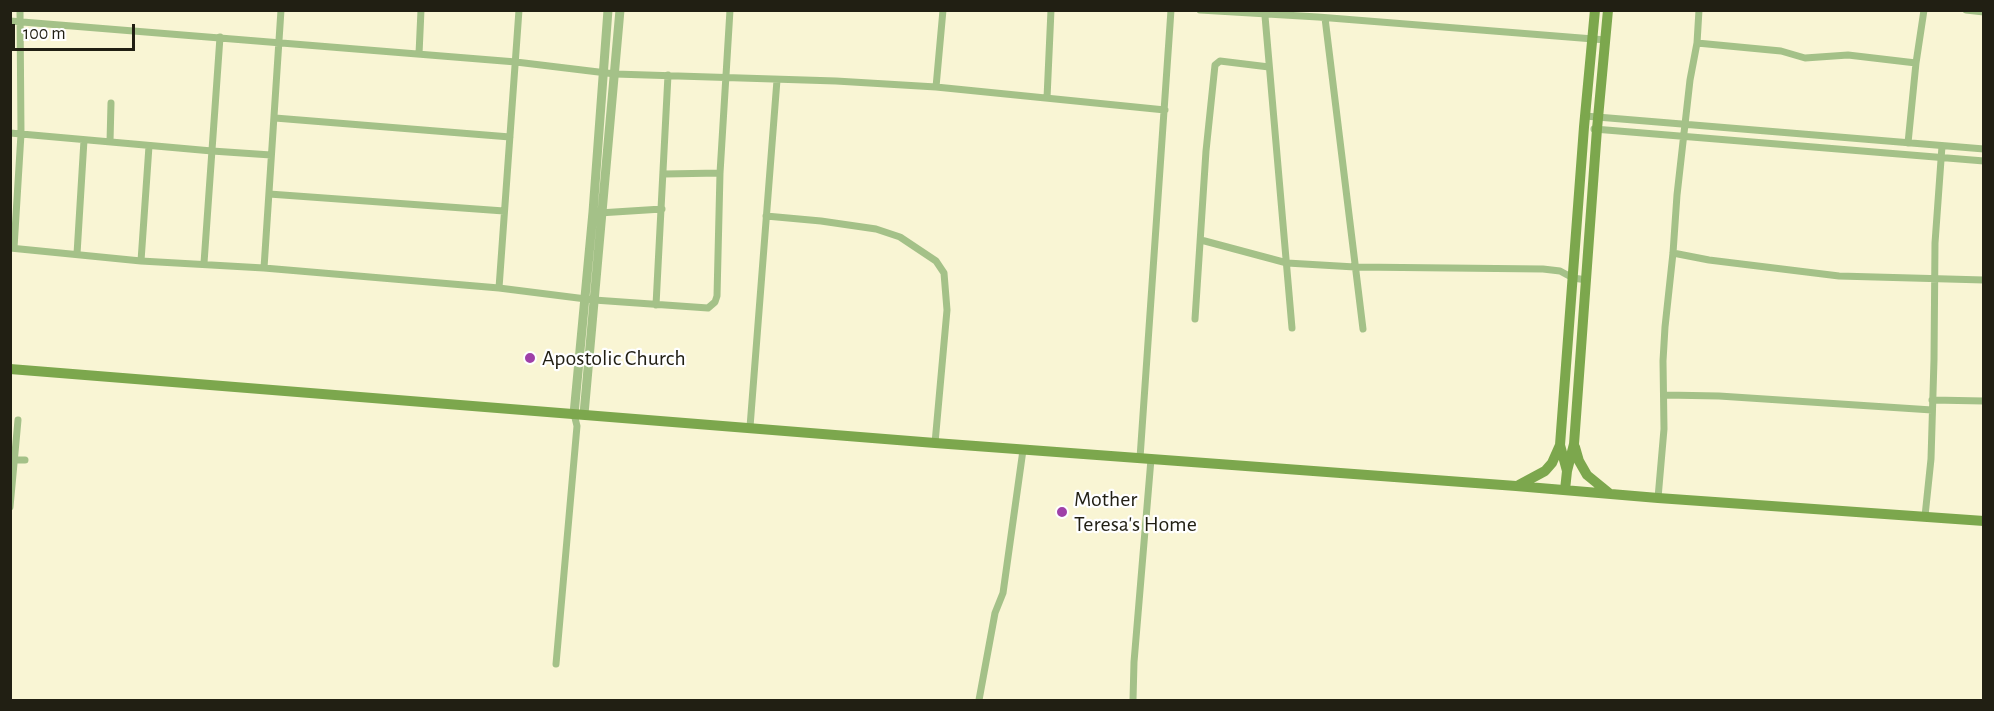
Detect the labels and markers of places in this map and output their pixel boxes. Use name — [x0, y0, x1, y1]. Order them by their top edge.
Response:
place label: Apostolic Church — [542, 345, 686, 371]
marker: Apostolic Church — [523, 351, 537, 365]
place label: Mother Teresa's Home — [1074, 486, 1197, 538]
marker: Mother Teresa's Home — [1055, 505, 1069, 519]

